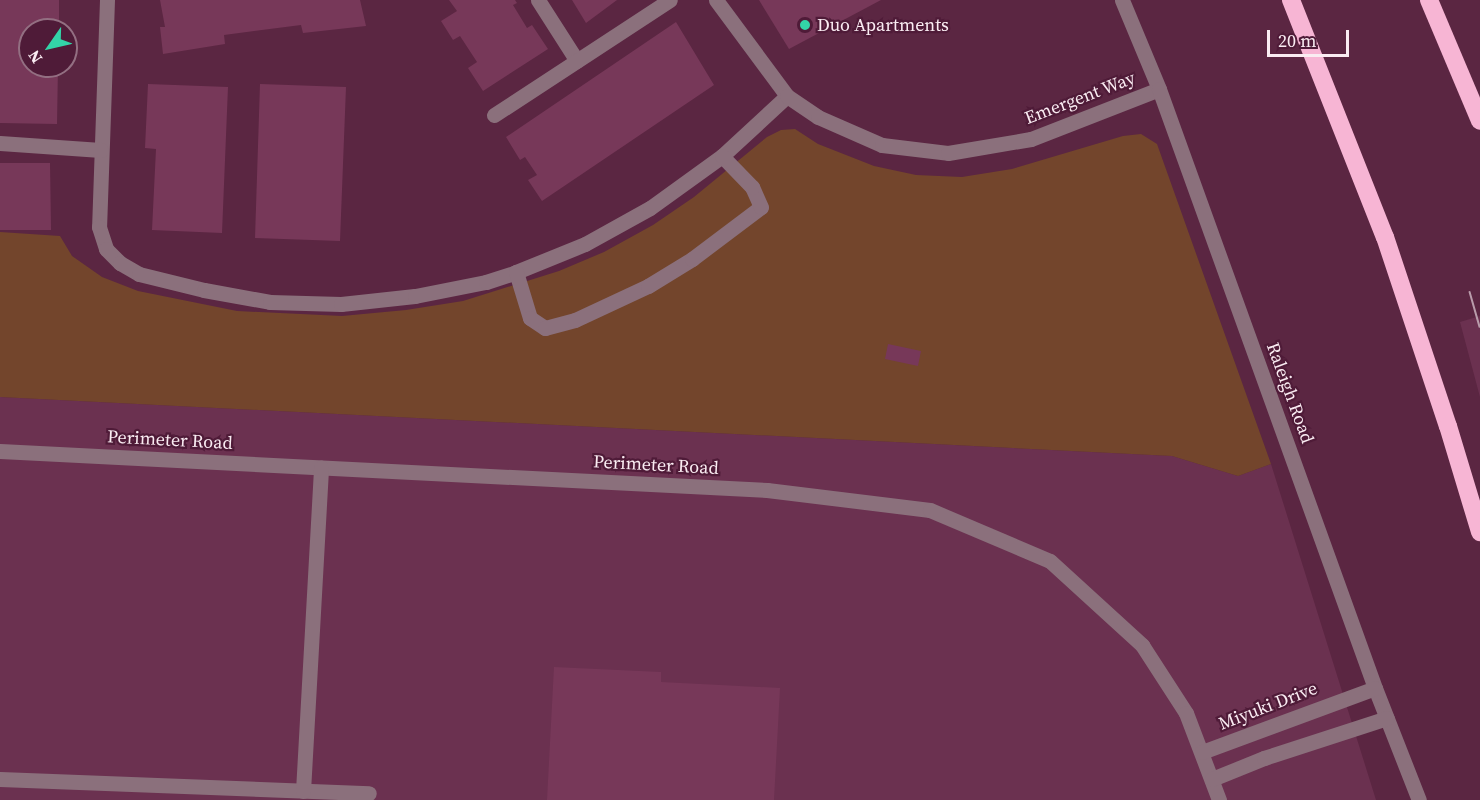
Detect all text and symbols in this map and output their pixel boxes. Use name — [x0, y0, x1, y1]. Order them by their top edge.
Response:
place label: Duo Apartments — [817, 14, 949, 36]
north arrow — [18, 18, 78, 78]
marker: Duo Apartments — [798, 18, 812, 32]
scale bar — [1270, 18, 1352, 56]
text: 20 m — [1278, 28, 1316, 53]
text: N — [22, 46, 47, 68]
street label: Emergent Way — [1021, 67, 1139, 129]
street label: Raleigh Road — [1262, 340, 1318, 446]
street label: Perimeter Road — [107, 426, 233, 454]
street label: Perimeter Road — [593, 451, 719, 479]
street label: Miyuki Drive — [1216, 677, 1320, 735]

